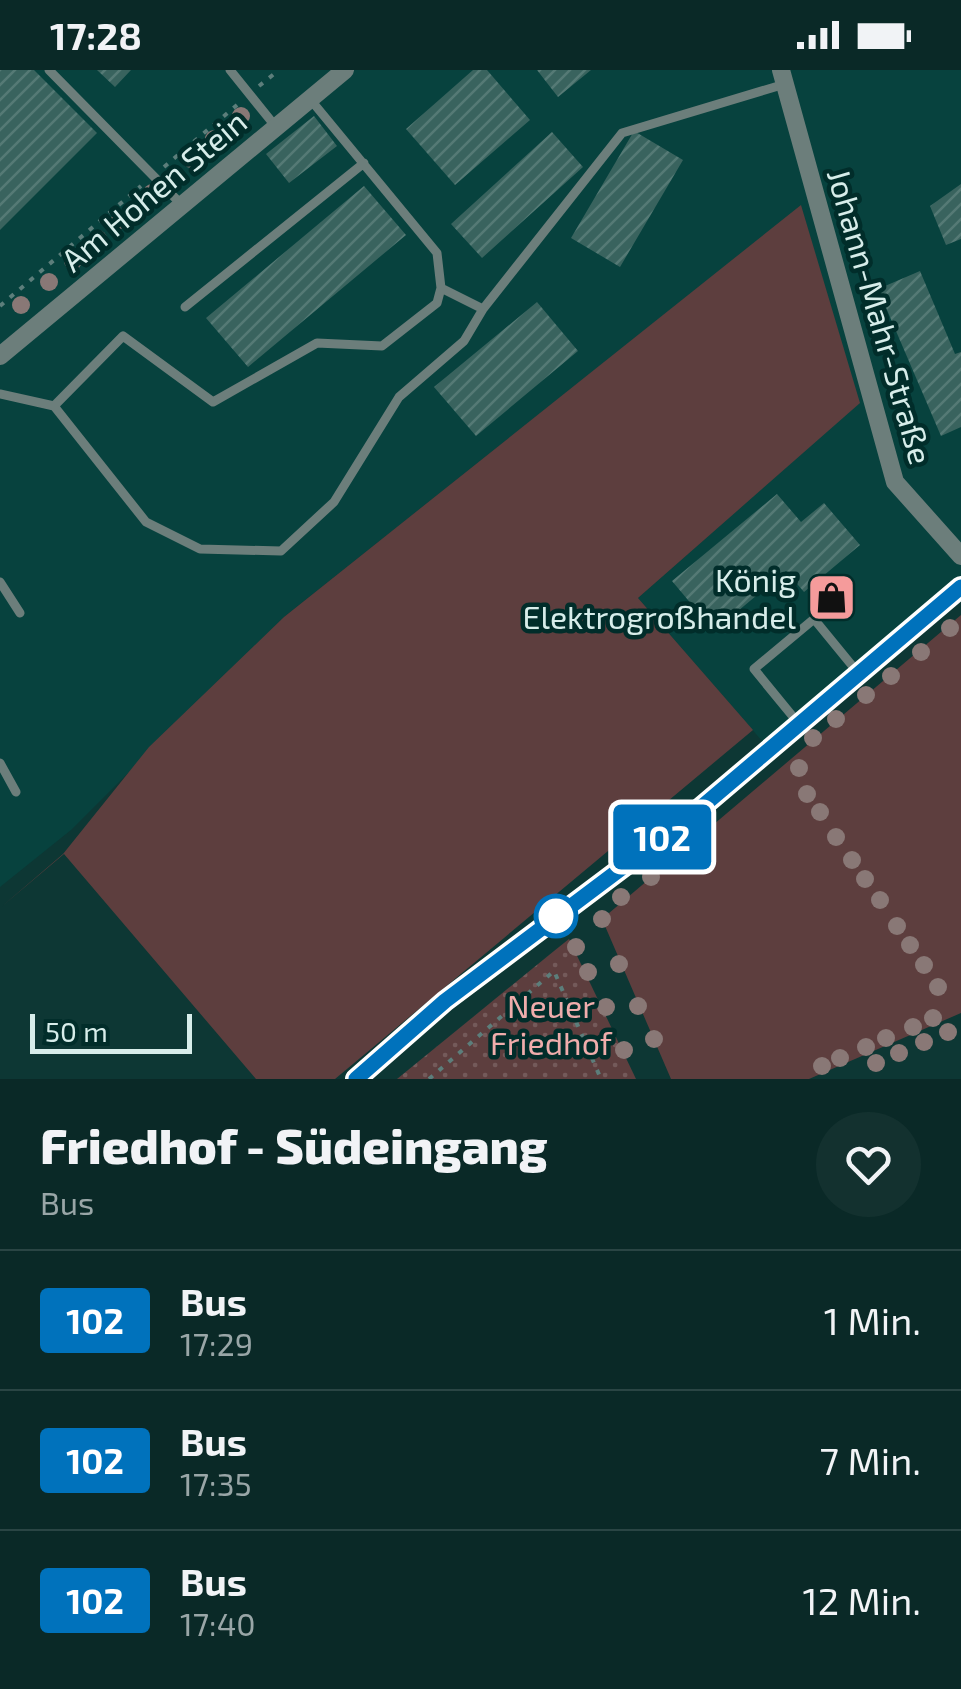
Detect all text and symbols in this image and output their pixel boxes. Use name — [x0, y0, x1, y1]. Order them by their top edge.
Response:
text: 17:28 — [50, 12, 142, 58]
street label: Am Hohen Stein — [53, 102, 253, 278]
street label: Johann-Mahr-Straße — [821, 164, 941, 468]
place label: König Elektrogroßhandel — [523, 560, 796, 635]
shop icon: König Elektrogroßhandel — [805, 571, 857, 623]
line badge: 102 — [604, 804, 720, 870]
text: 102 — [633, 816, 691, 858]
unlabelled marker — [535, 895, 577, 937]
park label: Neuer Friedhof — [490, 986, 613, 1061]
scale bar — [30, 1009, 192, 1054]
text: 50 m — [45, 1014, 108, 1048]
button: heart — [816, 1112, 921, 1217]
text: Friedhof - Südeingang — [40, 1116, 547, 1174]
text: Bus — [40, 1183, 94, 1221]
text: Bus — [180, 1278, 247, 1324]
text: 1 Min. — [824, 1297, 921, 1343]
text: 102 — [66, 1299, 124, 1341]
text: 17:29 — [180, 1324, 253, 1362]
text: Bus — [180, 1418, 247, 1464]
text: 7 Min. — [820, 1437, 921, 1483]
text: 102 — [66, 1439, 124, 1481]
text: 17:35 — [180, 1464, 252, 1502]
text: Bus — [180, 1558, 247, 1604]
text: 12 Min. — [803, 1577, 921, 1623]
text: 102 — [66, 1579, 124, 1621]
text: 17:40 — [180, 1604, 256, 1642]

